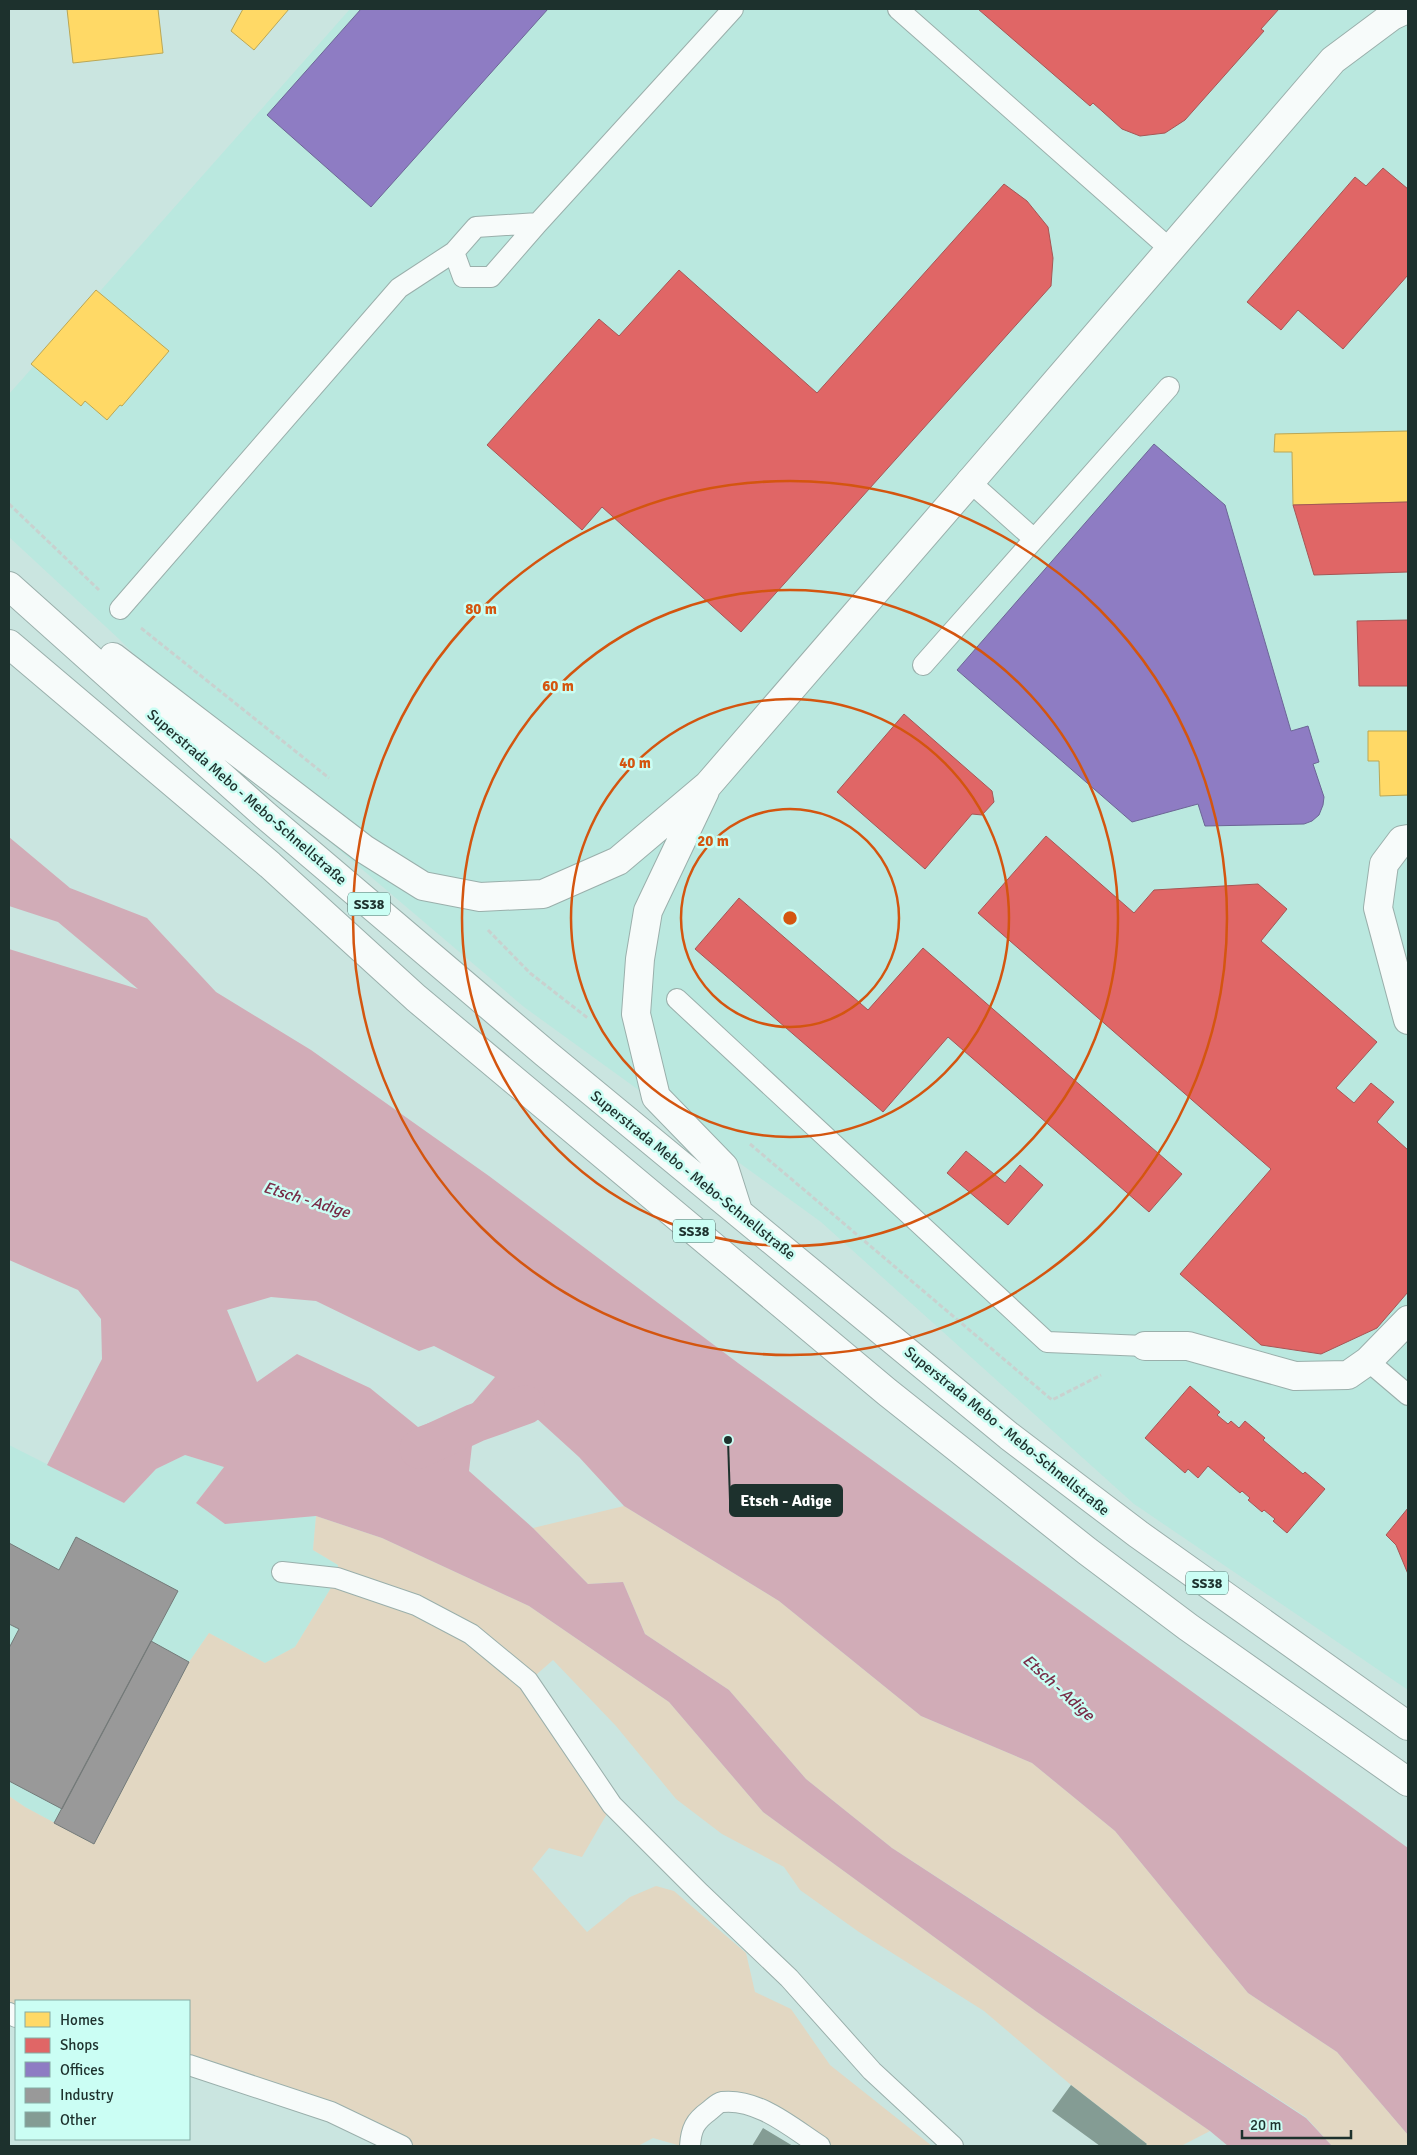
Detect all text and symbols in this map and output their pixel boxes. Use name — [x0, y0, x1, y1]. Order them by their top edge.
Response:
text: 80 m — [465, 600, 497, 618]
text: 60 m — [542, 677, 574, 695]
street label: Superstrada Mebo - Mebo-Schnellstraße — [144, 705, 350, 889]
text: 40 m — [619, 754, 651, 772]
text: 20 m — [697, 832, 729, 850]
road number: SS38 — [348, 892, 390, 916]
centre of rings — [781, 909, 799, 927]
street label: Superstrada Mebo - Mebo-Schnellstraße — [587, 1087, 799, 1263]
water label: Etsch - Adige — [261, 1177, 353, 1223]
road number: SS38 — [673, 1220, 715, 1242]
street label: Superstrada Mebo - Mebo-Schnellstraße — [901, 1343, 1113, 1519]
callout: Etsch - Adige — [730, 1485, 842, 1516]
text: Etsch - Adige — [740, 1491, 832, 1511]
road number: SS38 — [1186, 1572, 1228, 1595]
water label: Etsch - Adige — [1018, 1650, 1099, 1726]
legend — [15, 2000, 190, 2140]
text: Homes — [60, 2011, 104, 2029]
text: Shops — [60, 2036, 99, 2054]
text: Offices — [60, 2061, 105, 2079]
text: Industry — [60, 2086, 113, 2104]
scale bar — [1242, 2108, 1351, 2140]
text: Other — [60, 2111, 97, 2129]
text: 20 m — [1250, 2116, 1281, 2134]

